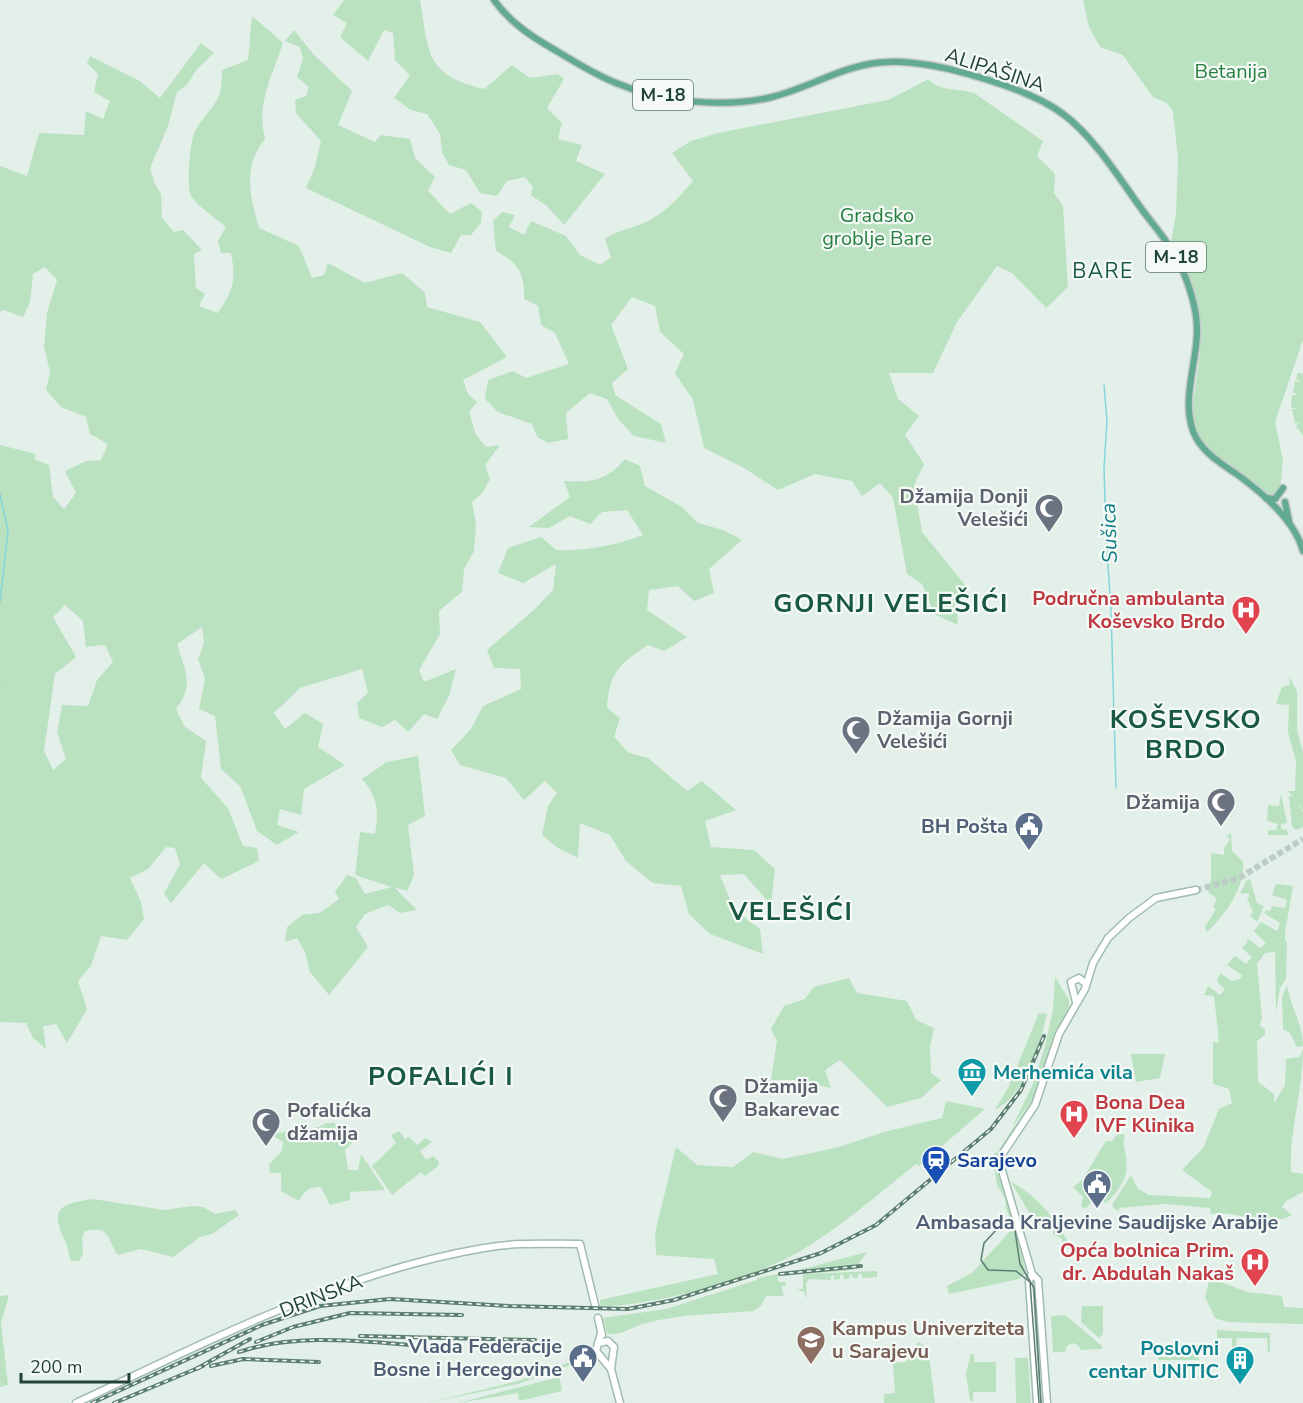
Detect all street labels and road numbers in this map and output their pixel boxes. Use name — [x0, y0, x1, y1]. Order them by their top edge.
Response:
street label: ALIPAŠINA — [942, 41, 1049, 99]
road number: M-18 — [633, 80, 693, 110]
road number: M-18 — [1146, 242, 1206, 272]
street label: DRINSKA — [276, 1268, 367, 1324]

